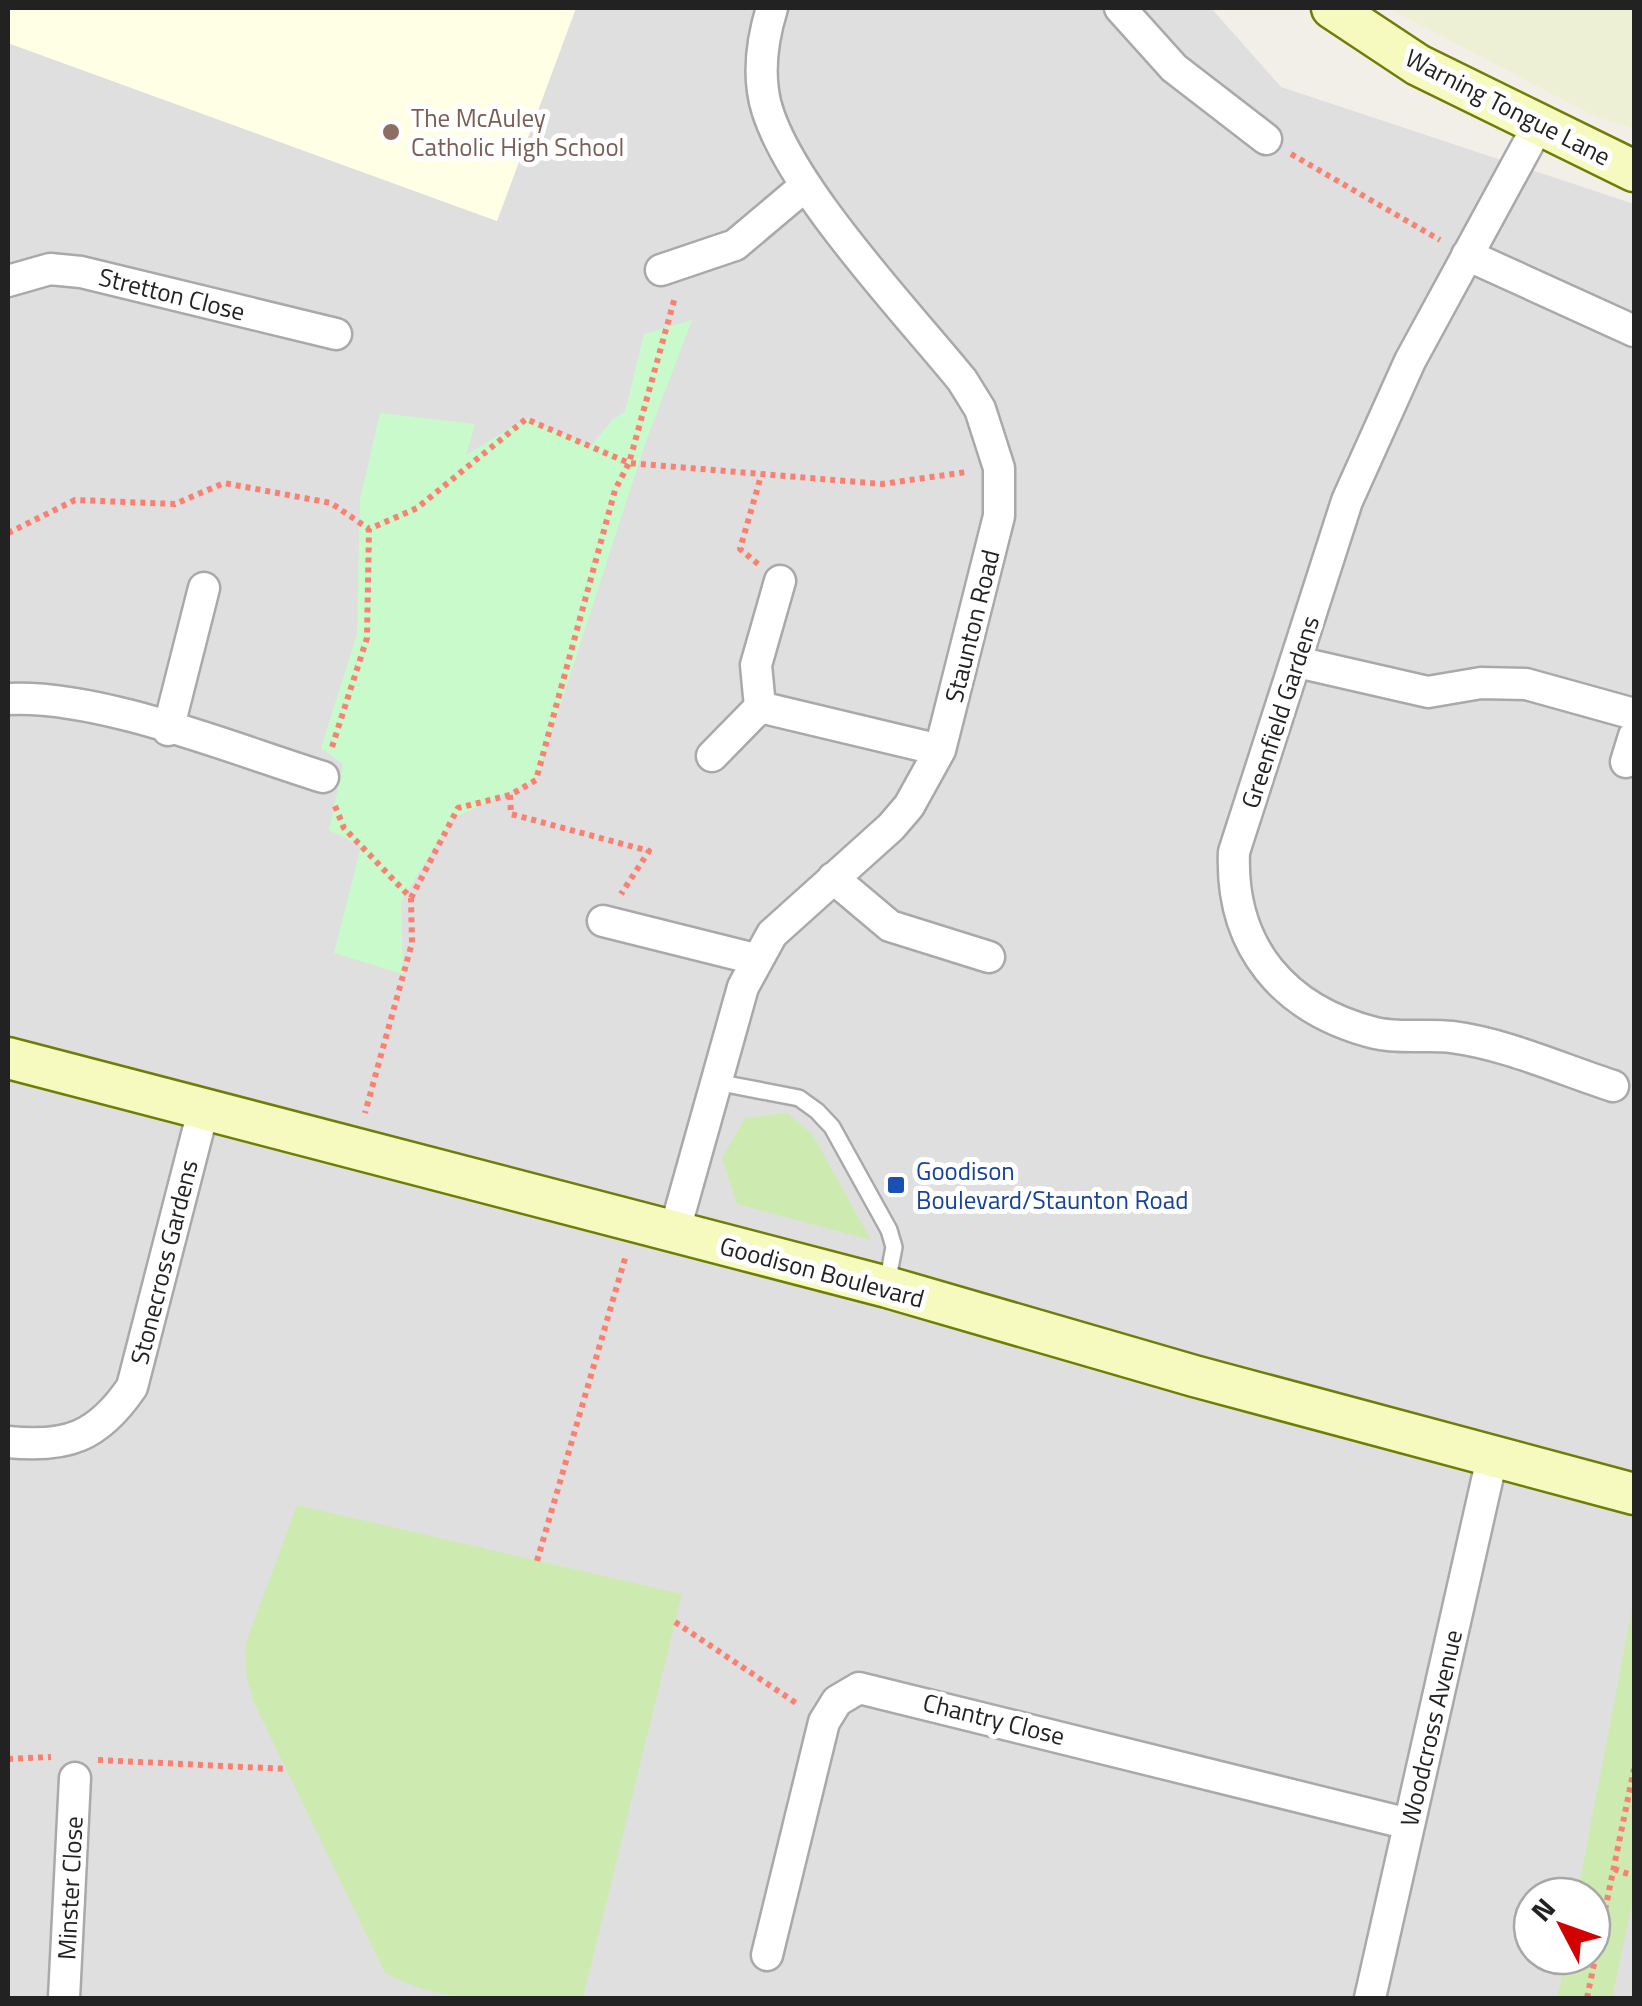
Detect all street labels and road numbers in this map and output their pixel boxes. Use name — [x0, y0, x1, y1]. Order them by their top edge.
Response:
street label: Warning Tongue Lane — [1399, 39, 1617, 175]
street label: Stretton Close — [95, 257, 249, 331]
street label: Staunton Road — [935, 546, 1009, 706]
street label: Greenfield Gardens — [1231, 611, 1329, 813]
street label: Stonecross Gardens — [120, 1156, 208, 1368]
street label: Goodison Boulevard — [716, 1226, 928, 1318]
street label: Woodcross Avenue — [1390, 1626, 1472, 1830]
street label: Chantry Close — [919, 1683, 1069, 1755]
street label: Minster Close — [47, 1815, 93, 1961]

